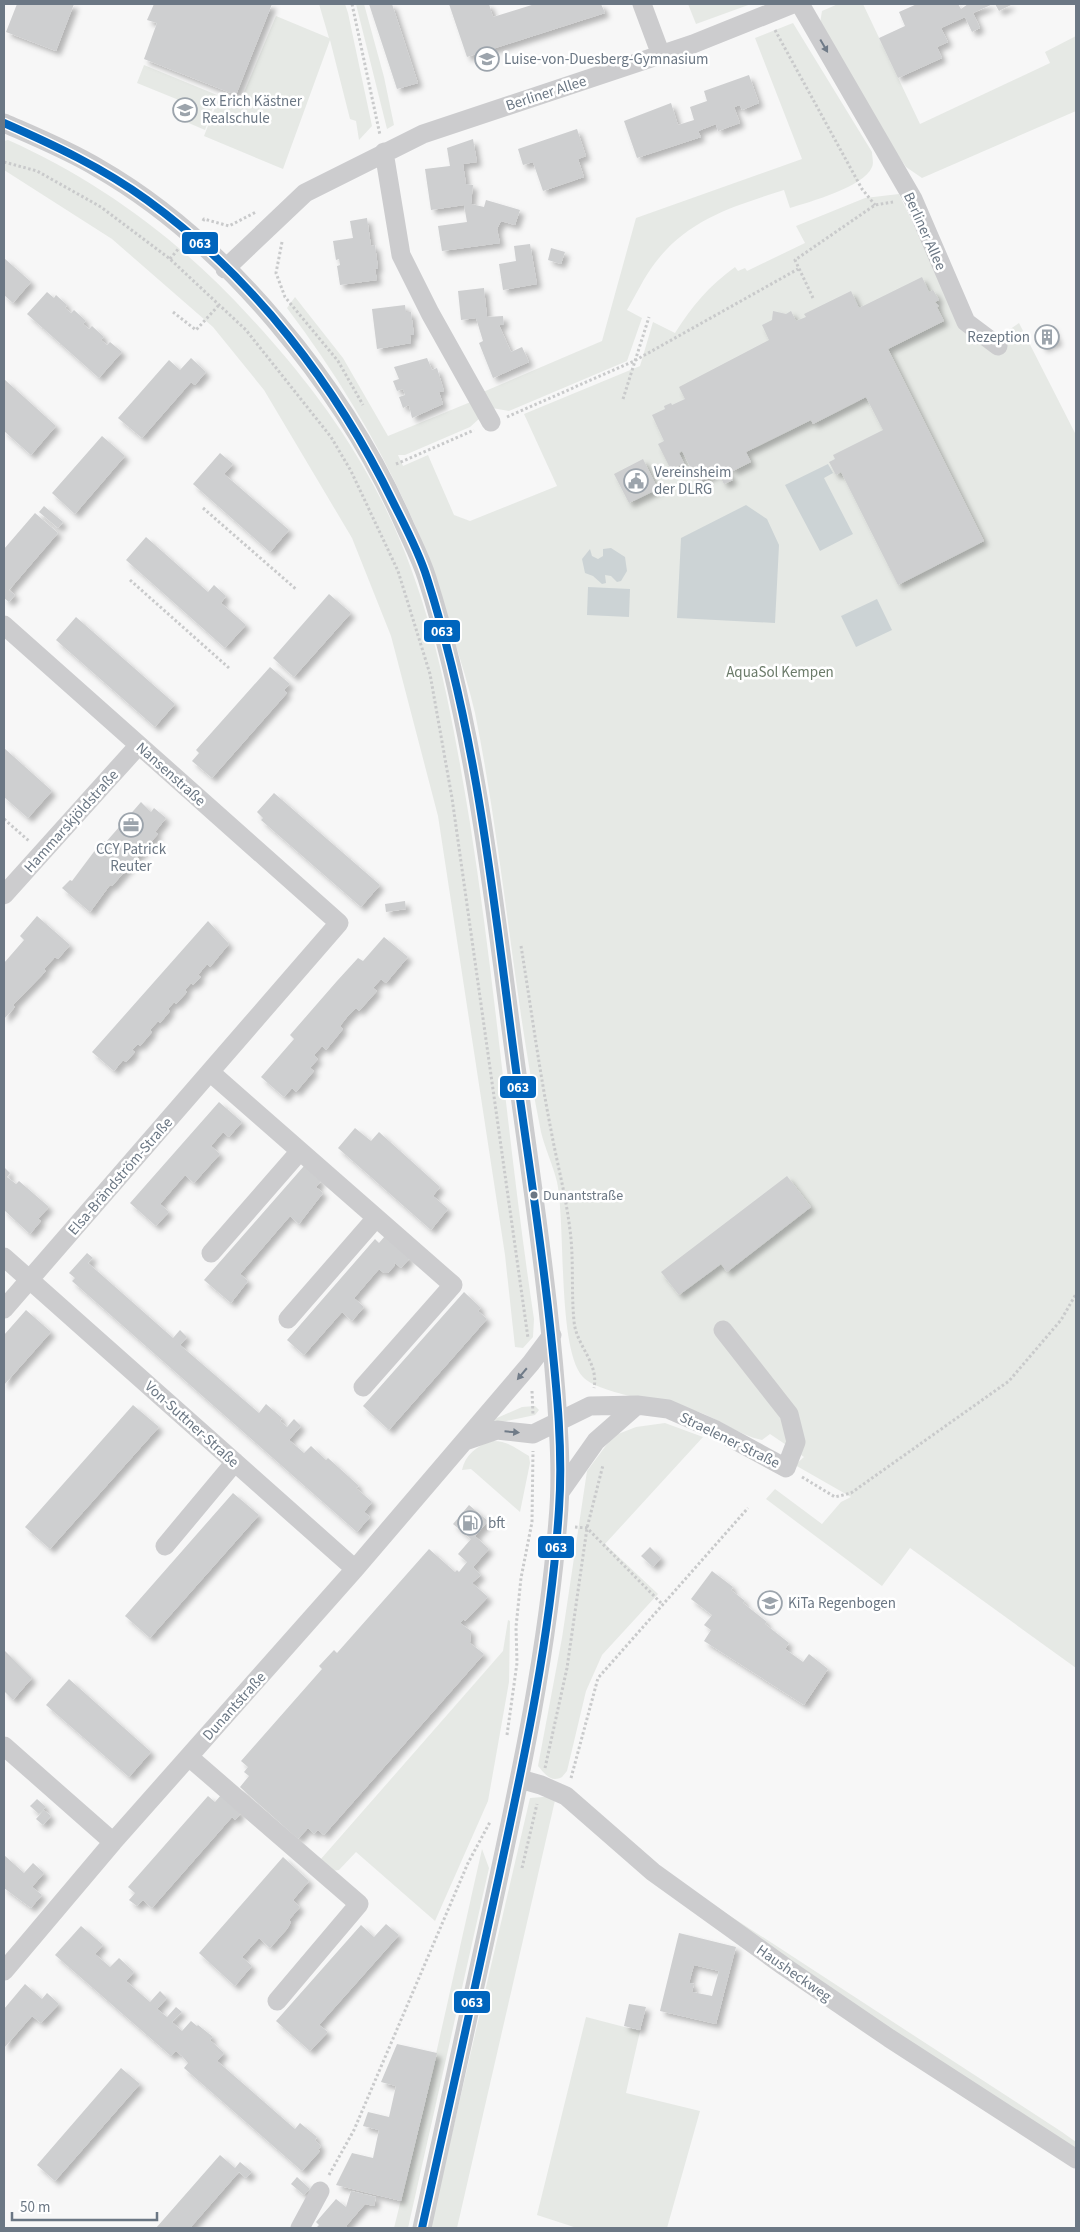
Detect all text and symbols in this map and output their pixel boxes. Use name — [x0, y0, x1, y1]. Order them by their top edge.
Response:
one-way arrow — [819, 40, 828, 53]
school or university icon: Luise-von-Duesberg-Gymnasium — [474, 46, 500, 72]
place label: Luise-von-Duesberg-Gymnasium — [504, 49, 709, 70]
street label: Berliner Allee — [503, 71, 589, 116]
place label: ex Erich Kästner Realschule — [202, 91, 303, 129]
school or university icon: ex Erich Kästner Realschule — [172, 97, 198, 123]
street label: Berliner Allee — [898, 189, 951, 274]
line badge: 063 — [181, 231, 219, 255]
text: 063 — [189, 234, 211, 254]
building icon: Rezeption — [1034, 324, 1060, 350]
place label: Rezeption — [967, 327, 1030, 348]
place label: Vereinsheim der DLRG — [654, 462, 731, 500]
public building icon: Vereinsheim der DLRG — [623, 468, 649, 494]
line badge: 063 — [423, 619, 461, 643]
text: 063 — [431, 622, 453, 642]
park label: AquaSol Kempen — [726, 662, 834, 683]
street label: Nansenstraße — [131, 737, 210, 811]
street label: Hammarskjöldstraße — [19, 765, 123, 877]
office icon: CCY Patrick Reuter — [118, 812, 144, 838]
place label: CCY Patrick Reuter — [96, 839, 167, 877]
line badge: 063 — [499, 1075, 537, 1099]
text: 063 — [507, 1078, 529, 1098]
street label: Elsa-Brändström-Straße — [63, 1113, 178, 1240]
place label: Dunantstraße — [543, 1186, 623, 1206]
marker: Dunantstraße — [529, 1190, 539, 1200]
one-way arrow — [516, 1367, 527, 1380]
street label: Von-Suttner-Straße — [140, 1376, 243, 1472]
street label: Straelener Straße — [676, 1407, 783, 1474]
one-way arrow — [504, 1428, 520, 1436]
fuel station icon: bft — [457, 1510, 483, 1536]
place label: bft — [488, 1513, 505, 1534]
line badge: 063 — [537, 1535, 575, 1559]
text: 063 — [545, 1538, 567, 1558]
school or university icon: KiTa Regenbogen — [757, 1590, 783, 1616]
place label: KiTa Regenbogen — [788, 1593, 896, 1614]
street label: Dunantstraße — [198, 1667, 271, 1745]
street label: Hausheckweg — [752, 1940, 836, 2007]
line badge: 063 — [453, 1990, 491, 2014]
text: 063 — [461, 1993, 483, 2013]
scale bar — [12, 2190, 158, 2222]
text: 50 m — [20, 2197, 50, 2218]

